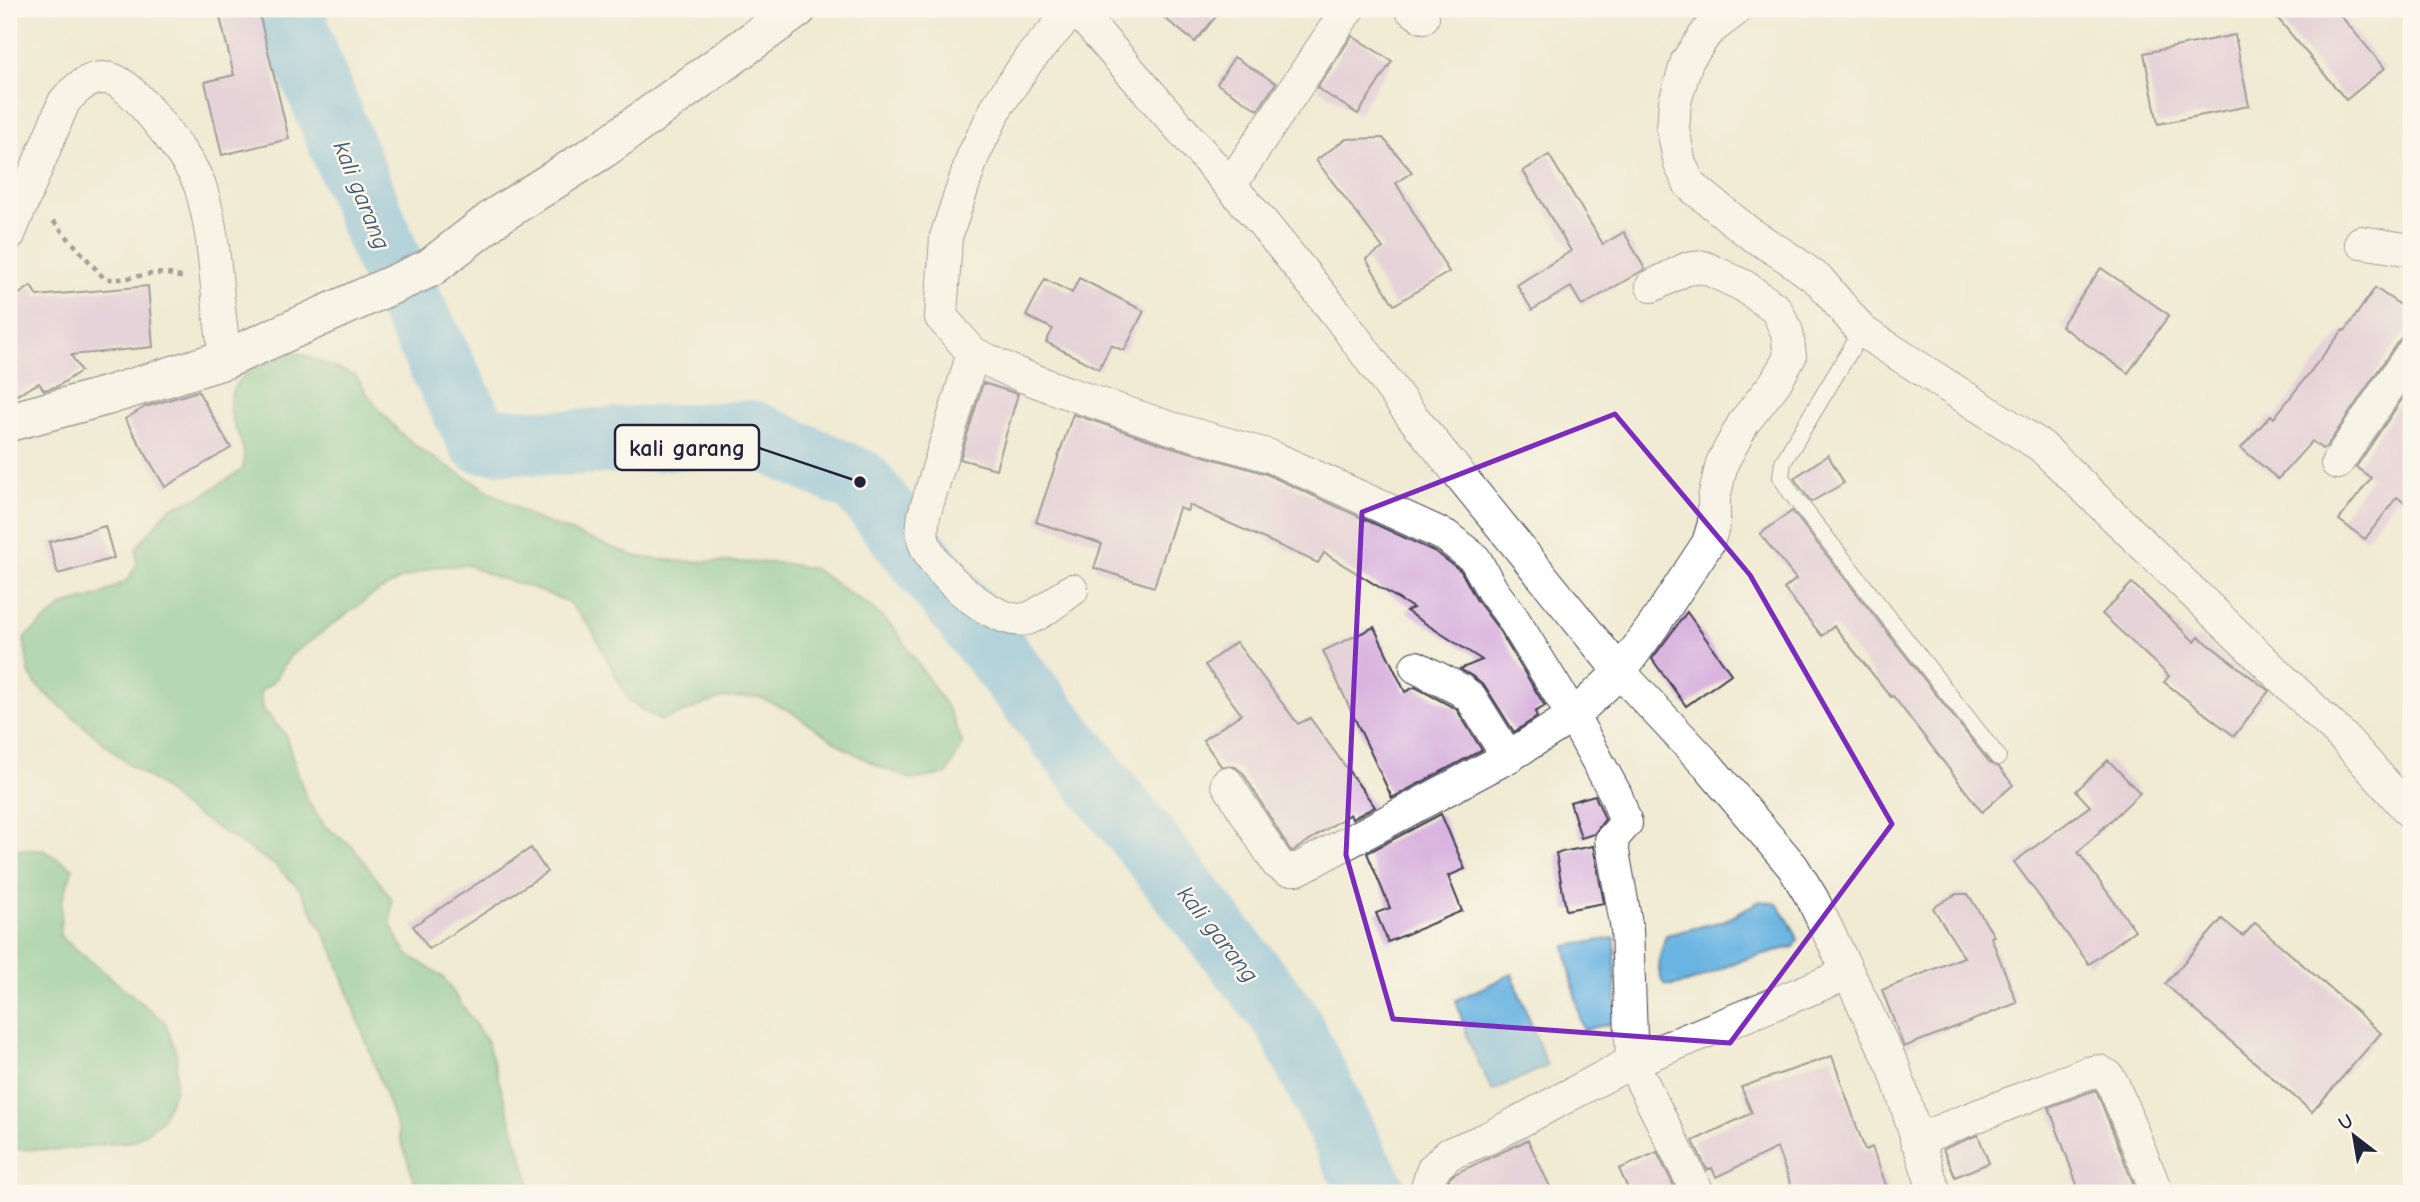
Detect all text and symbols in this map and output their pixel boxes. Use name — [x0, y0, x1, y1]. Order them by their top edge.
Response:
water label: kali garang — [328, 137, 396, 253]
callout: kali garang — [615, 425, 759, 470]
text: kali garang — [629, 434, 745, 462]
water label: kali garang — [1172, 880, 1264, 988]
north arrow — [2318, 1100, 2388, 1170]
text: U — [2335, 1110, 2357, 1135]

